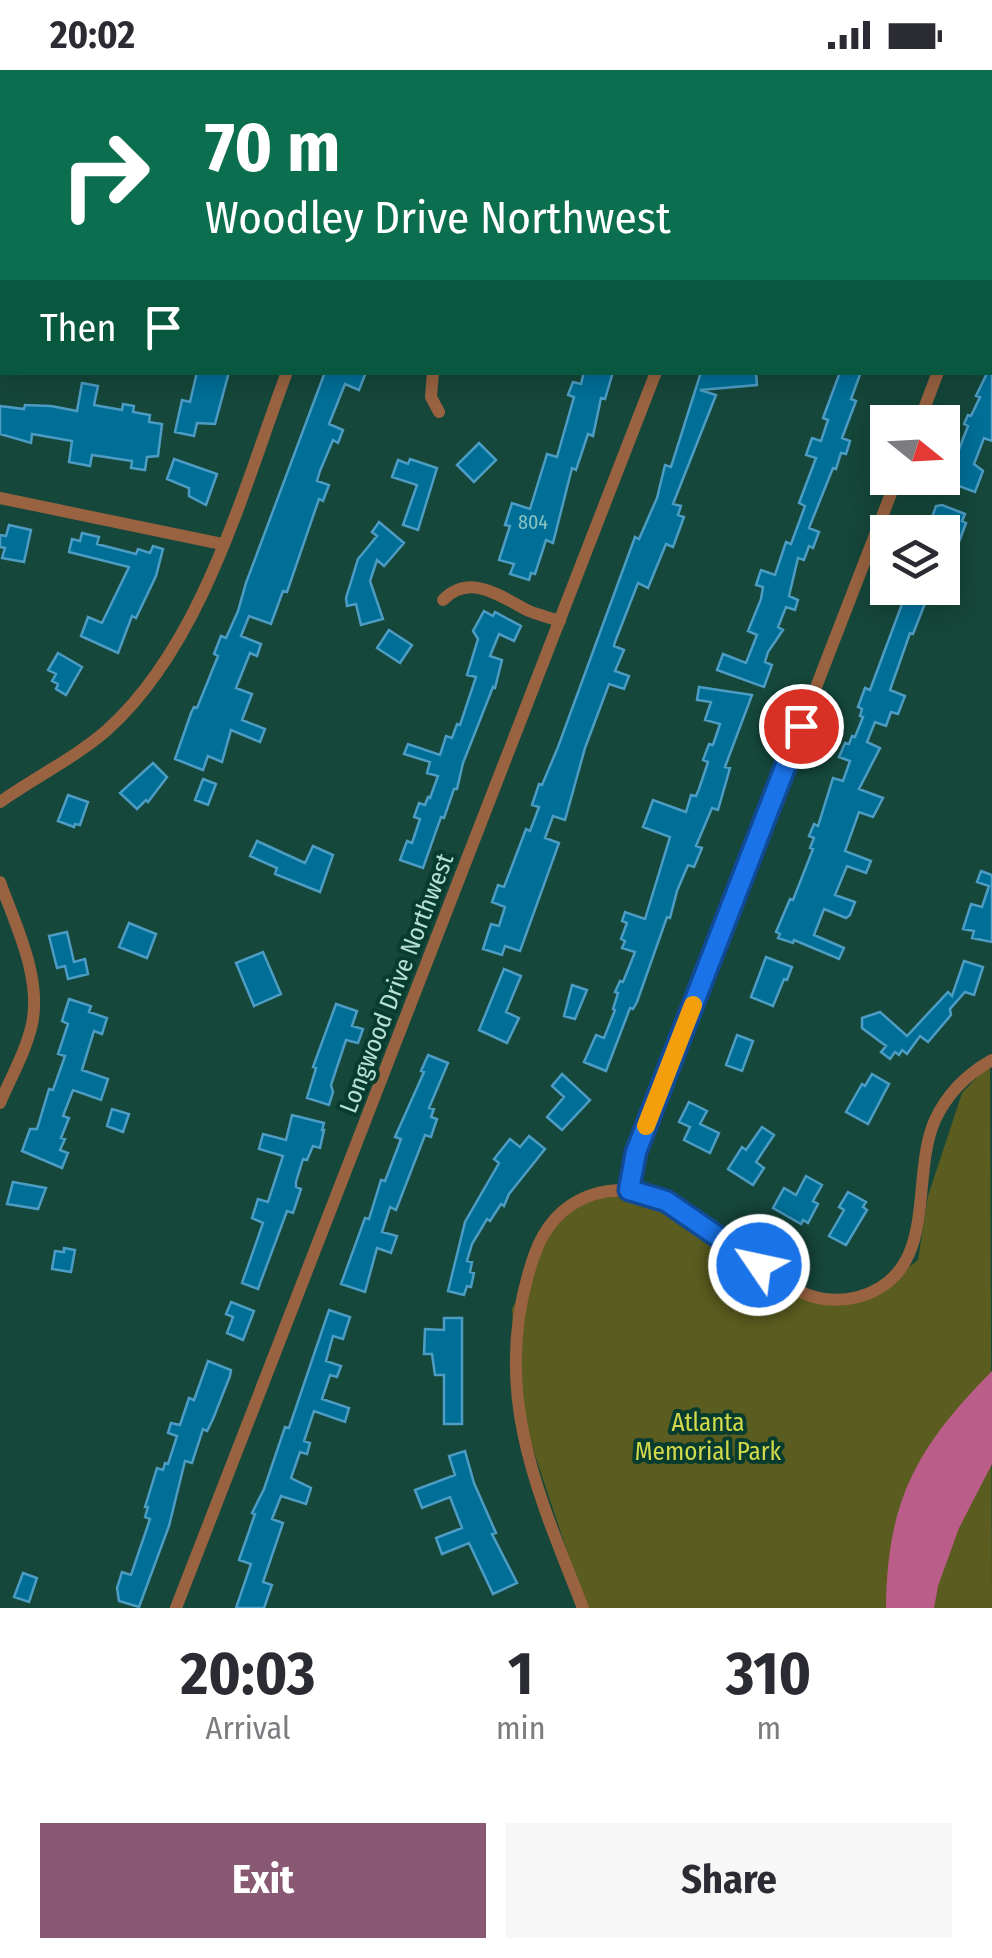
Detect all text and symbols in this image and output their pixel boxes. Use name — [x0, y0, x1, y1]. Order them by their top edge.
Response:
text: 20:02 — [50, 12, 135, 58]
text: 70 m — [205, 106, 340, 190]
icon: right — [40, 110, 170, 240]
text: Woodley Drive Northwest — [205, 191, 671, 245]
icon: arrive — [136, 300, 191, 355]
text: Then — [40, 305, 116, 351]
north arrow — [870, 405, 960, 495]
map controls — [870, 405, 960, 605]
house number: 804 — [518, 510, 548, 534]
button: layers — [870, 515, 960, 605]
pin — [759, 684, 844, 769]
icon: arrive — [774, 699, 829, 754]
street label: Longwood Drive Northwest — [334, 849, 461, 1117]
position arrow — [707, 1213, 811, 1317]
park label: Atlanta Memorial Park — [635, 1408, 782, 1467]
text: 20:03 — [181, 1638, 315, 1710]
text: 1 — [508, 1638, 533, 1710]
text: 310 — [726, 1638, 811, 1710]
text: Arrival — [206, 1709, 290, 1747]
text: min — [496, 1709, 546, 1747]
text: m — [756, 1709, 781, 1747]
button: Exit — [40, 1823, 486, 1938]
button: Share — [506, 1823, 952, 1938]

